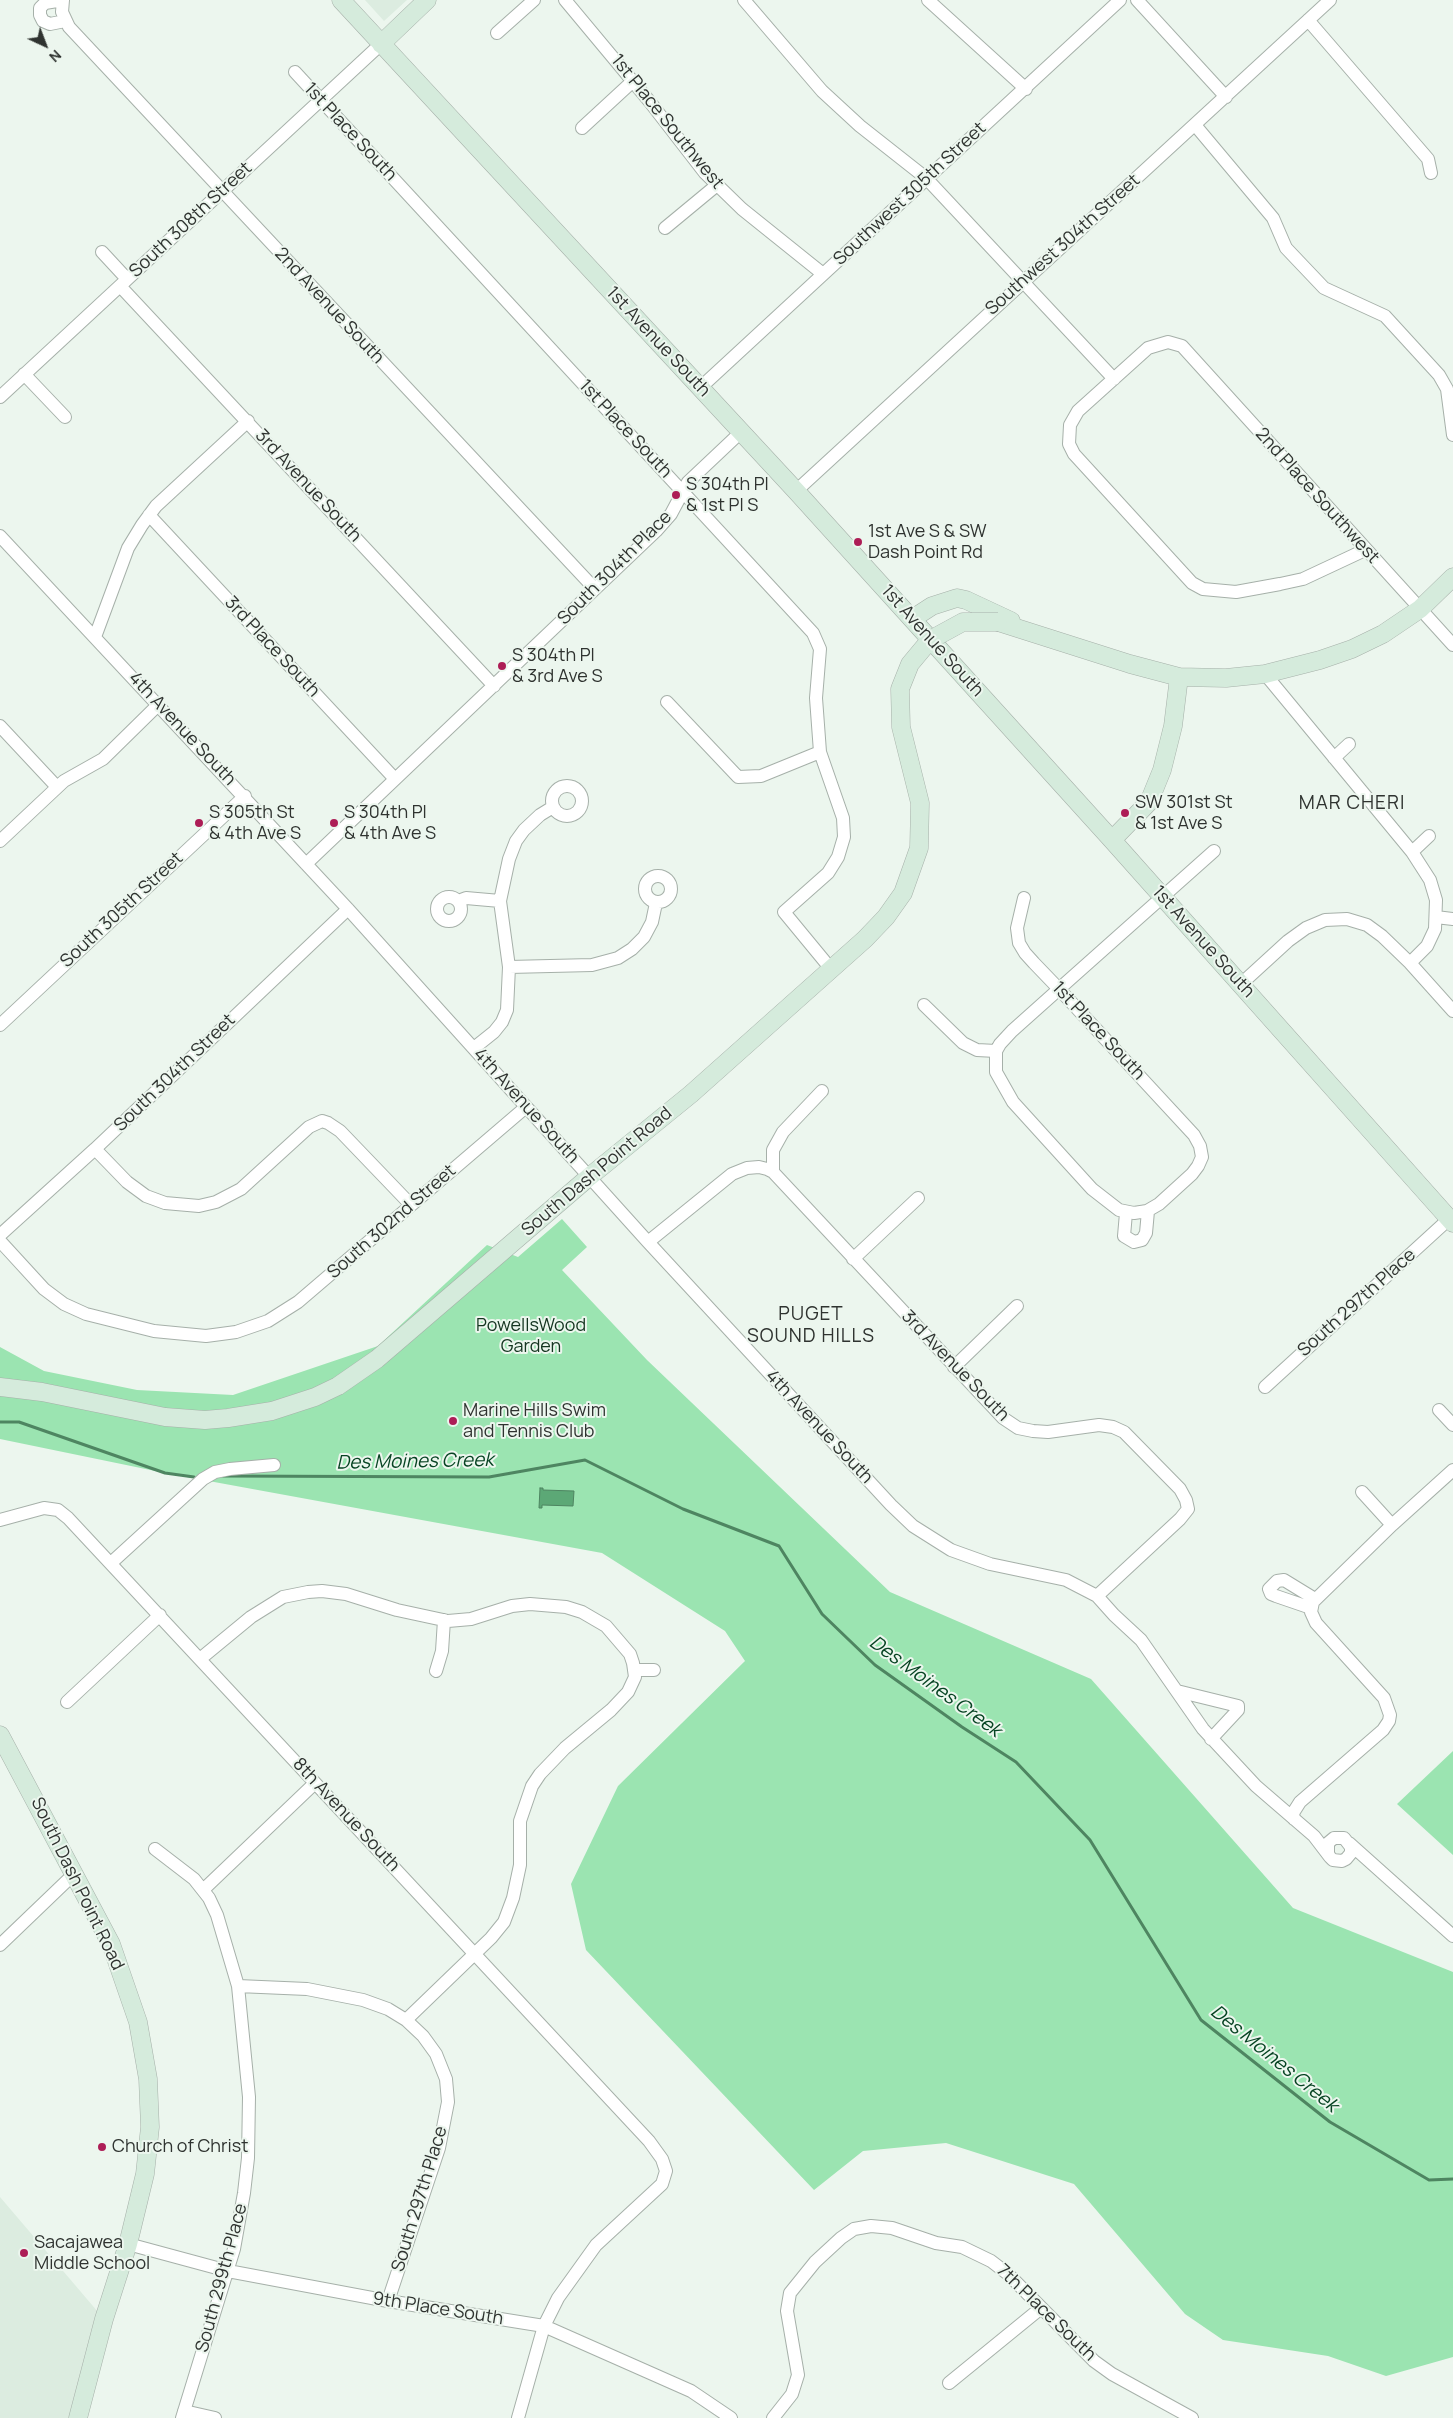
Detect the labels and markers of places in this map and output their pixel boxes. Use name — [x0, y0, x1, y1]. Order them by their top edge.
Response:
place label: S 304th Pl & 1st Pl S — [686, 474, 769, 516]
marker: S 304th Pl & 1st Pl S — [670, 489, 682, 501]
place label: 1st Ave S & SW Dash Point Rd — [868, 521, 986, 564]
marker: 1st Ave S & SW Dash Point Rd — [852, 536, 864, 548]
place label: S 304th Pl & 3rd Ave S — [512, 645, 603, 688]
marker: S 304th Pl & 3rd Ave S — [496, 660, 508, 672]
place label: SW 301st St & 1st Ave S — [1135, 792, 1233, 834]
place label: S 305th St & 4th Ave S — [209, 802, 301, 844]
place label: S 304th Pl & 4th Ave S — [344, 802, 436, 844]
marker: SW 301st St & 1st Ave S — [1119, 807, 1131, 819]
marker: S 305th St & 4th Ave S — [193, 817, 205, 829]
marker: S 304th Pl & 4th Ave S — [328, 817, 340, 829]
place label: Marine Hills Swim and Tennis Club — [463, 1400, 606, 1442]
marker: Marine Hills Swim and Tennis Club — [447, 1415, 459, 1427]
place label: Church of Christ — [112, 2136, 248, 2158]
marker: Church of Christ — [96, 2141, 108, 2153]
place label: Sacajawea Middle School — [34, 2232, 150, 2274]
marker: Sacajawea Middle School — [18, 2247, 30, 2259]

